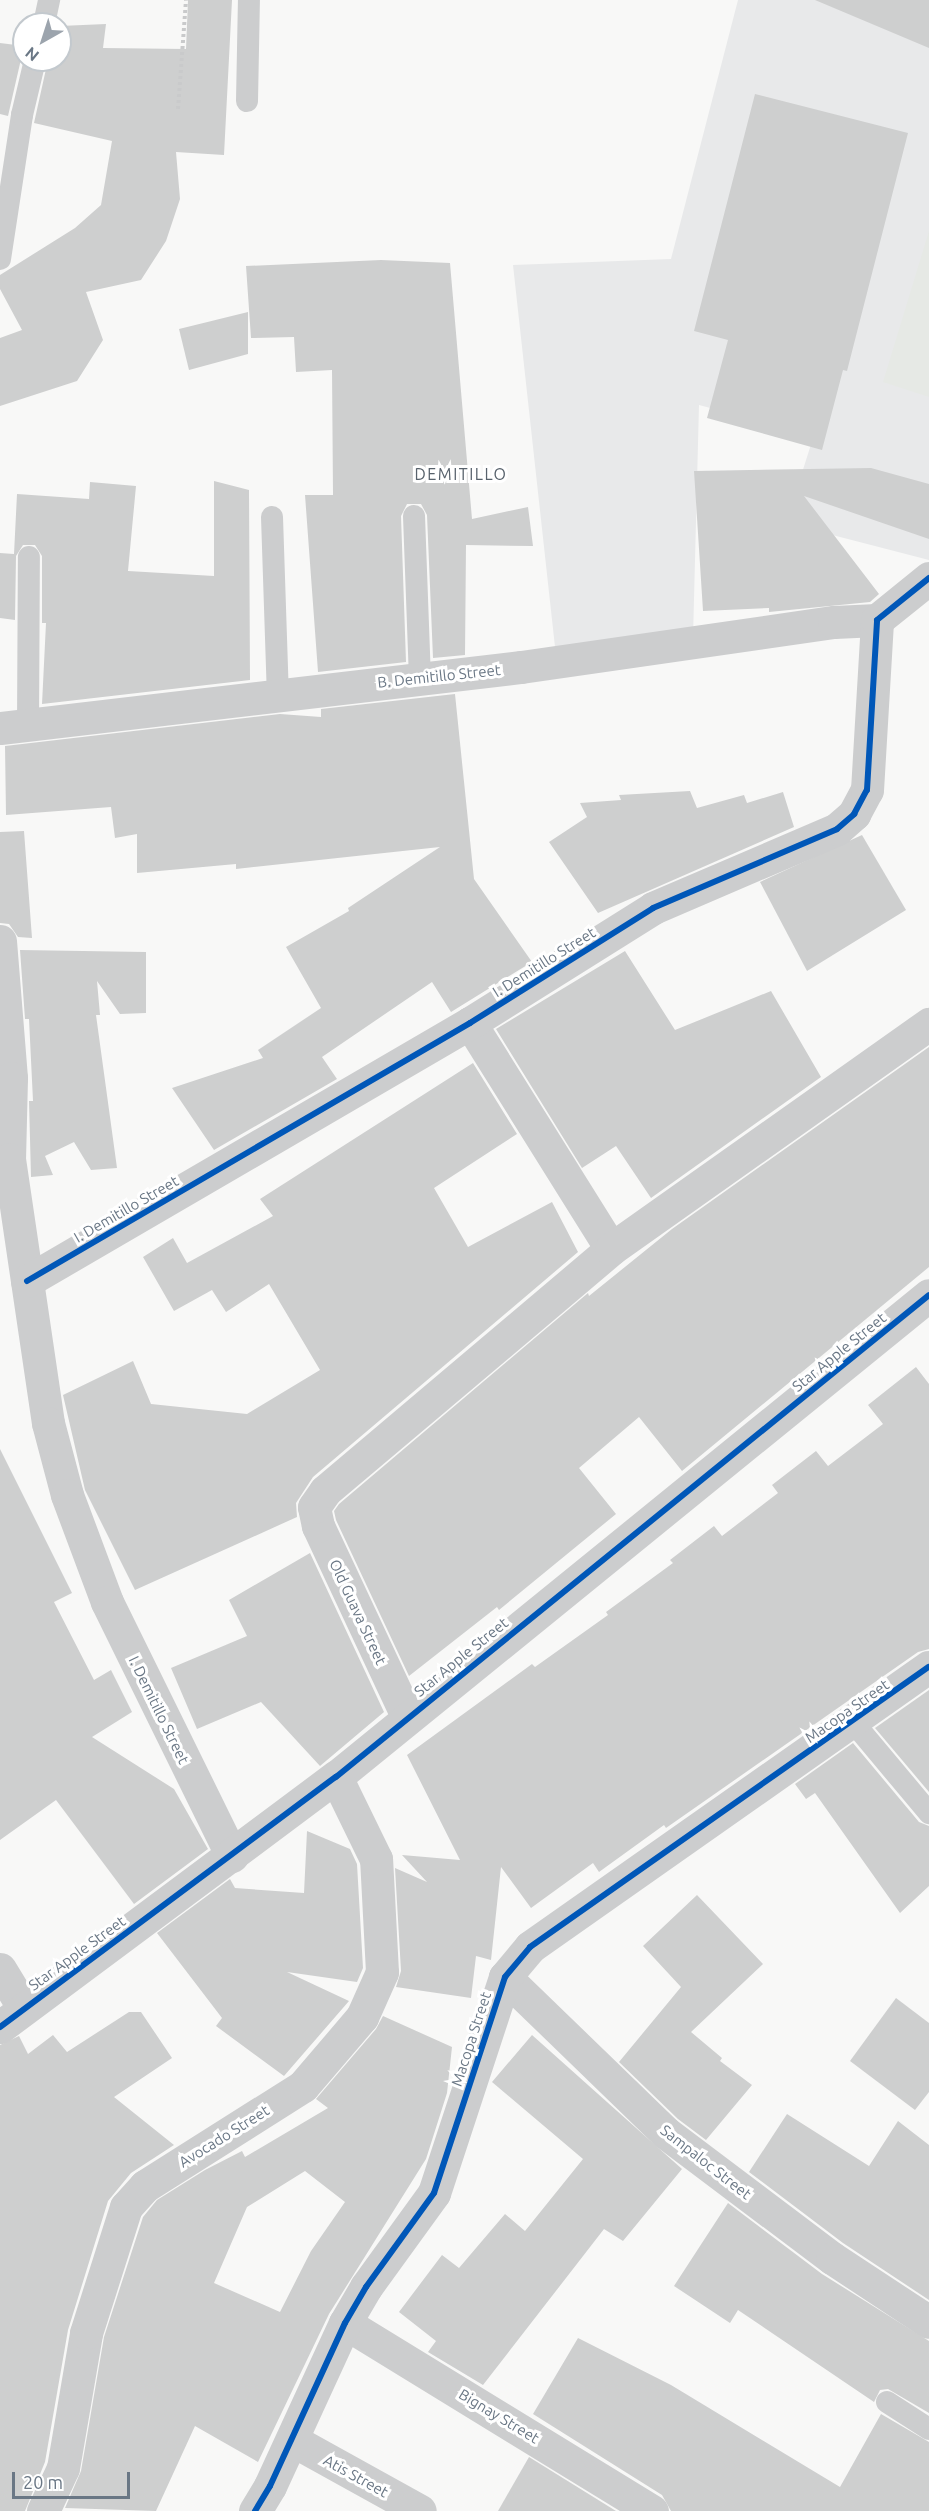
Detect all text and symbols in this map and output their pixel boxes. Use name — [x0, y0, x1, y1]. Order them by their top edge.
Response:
north arrow — [12, 12, 72, 72]
text: N — [22, 44, 42, 65]
district label: DEMITILLO — [415, 464, 507, 484]
street label: B. Demitillo Street — [377, 661, 501, 691]
street label: I. Demitillo Street — [489, 923, 599, 1001]
street label: I. Demitillo Street — [70, 1172, 182, 1246]
street label: Star Apple Street — [789, 1309, 889, 1395]
street label: Old Guava Street — [326, 1556, 390, 1668]
street label: Star Apple Street — [411, 1614, 511, 1700]
street label: I. Demitillo Street — [125, 1653, 193, 1767]
street label: Macopa Street — [802, 1675, 892, 1747]
street label: Star Apple Street — [25, 1912, 129, 1994]
street label: Macopa Street — [447, 1989, 495, 2089]
street label: Avocado Street — [176, 2101, 272, 2171]
street label: Sampaloc Street — [657, 2121, 755, 2203]
street label: Bignay Street — [456, 2385, 542, 2447]
street label: Atis Street — [321, 2451, 391, 2501]
scale bar — [15, 2460, 134, 2498]
text: 20 m — [23, 2472, 63, 2492]

